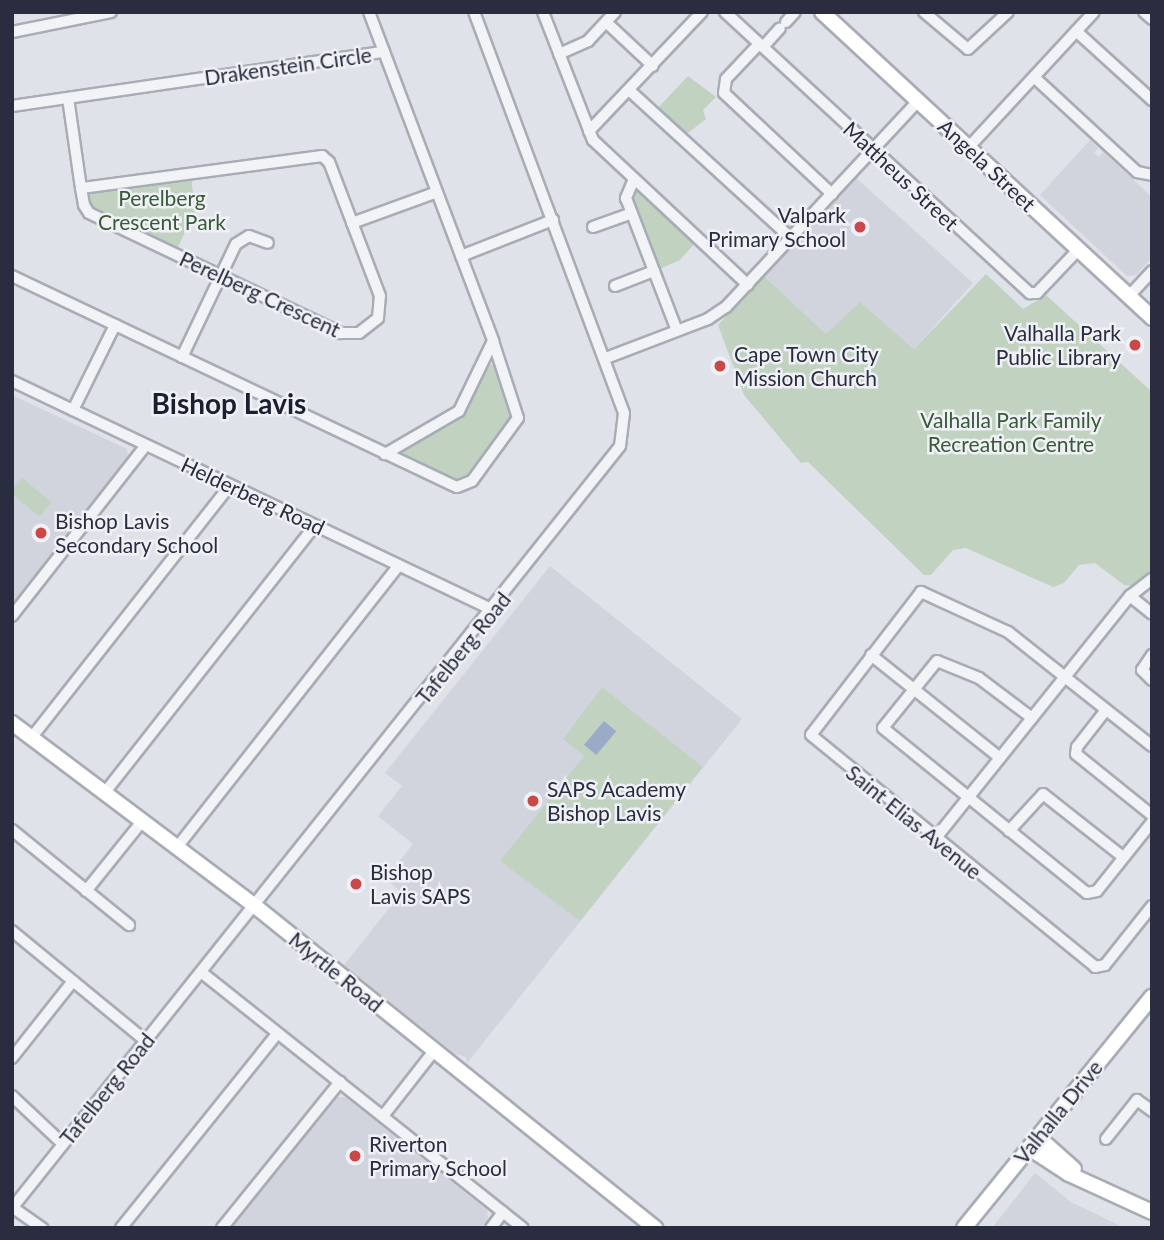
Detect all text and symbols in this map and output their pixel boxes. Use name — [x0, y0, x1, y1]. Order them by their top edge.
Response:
street label: Drakenstein Circle — [203, 42, 373, 90]
street label: Angela Street — [933, 114, 1041, 216]
street label: Mattheus Street — [838, 116, 964, 236]
park label: Perelberg Crescent Park — [98, 185, 226, 235]
place label: Valpark Primary School — [708, 202, 846, 252]
marker: Valpark Primary School — [852, 219, 868, 235]
street label: Perelberg Crescent — [176, 246, 344, 342]
place label: Valhalla Park Public Library — [996, 320, 1121, 370]
marker: Valhalla Park Public Library — [1127, 337, 1143, 353]
place label: Cape Town City Mission Church — [734, 341, 879, 391]
marker: Cape Town City Mission Church — [712, 358, 728, 374]
district label: Bishop Lavis — [152, 386, 306, 420]
park label: Valhalla Park Family Recreation Centre — [920, 407, 1102, 457]
street label: Helderberg Road — [177, 452, 329, 540]
place label: Bishop Lavis Secondary School — [55, 508, 219, 558]
marker: Bishop Lavis Secondary School — [33, 525, 49, 541]
street label: Tafelberg Road — [410, 587, 516, 709]
street label: Saint Elias Avenue — [841, 759, 987, 885]
place label: SAPS Academy Bishop Lavis — [547, 776, 687, 826]
marker: SAPS Academy Bishop Lavis — [525, 793, 541, 809]
place label: Bishop Lavis SAPS — [370, 859, 471, 909]
marker: Bishop Lavis SAPS — [348, 876, 364, 892]
street label: Myrtle Road — [284, 927, 388, 1017]
street label: Tafelberg Road — [54, 1028, 160, 1150]
street label: Valhalla Drive — [1009, 1055, 1107, 1169]
place label: Riverton Primary School — [369, 1131, 507, 1181]
marker: Riverton Primary School — [347, 1148, 363, 1164]

